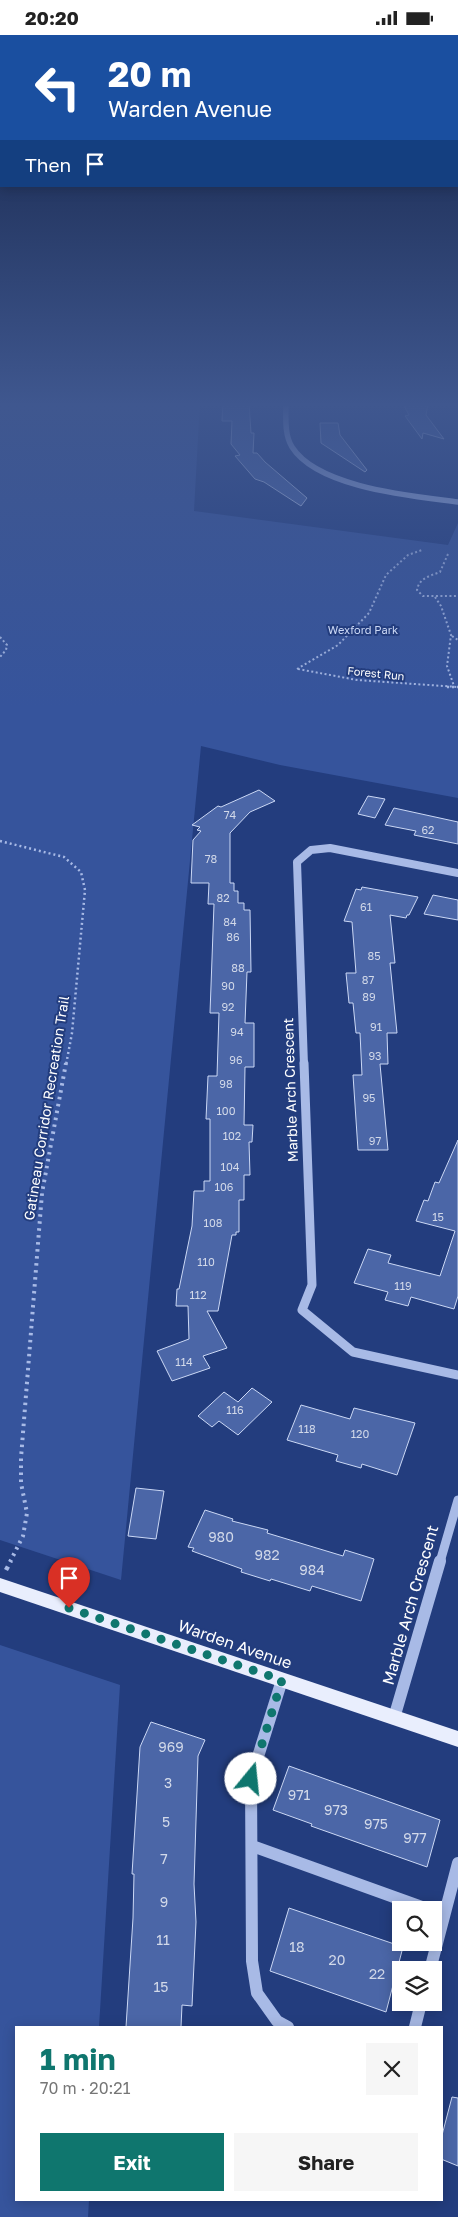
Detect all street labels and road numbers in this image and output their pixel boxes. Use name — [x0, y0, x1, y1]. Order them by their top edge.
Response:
street label: Forest Run — [347, 664, 405, 682]
street label: Gatineau Corridor Recreation Trail — [20, 994, 72, 1222]
street label: Marble Arch Crescent — [279, 1017, 301, 1163]
street label: Marble Arch Crescent — [378, 1523, 442, 1687]
street label: Warden Avenue — [175, 1615, 295, 1673]

